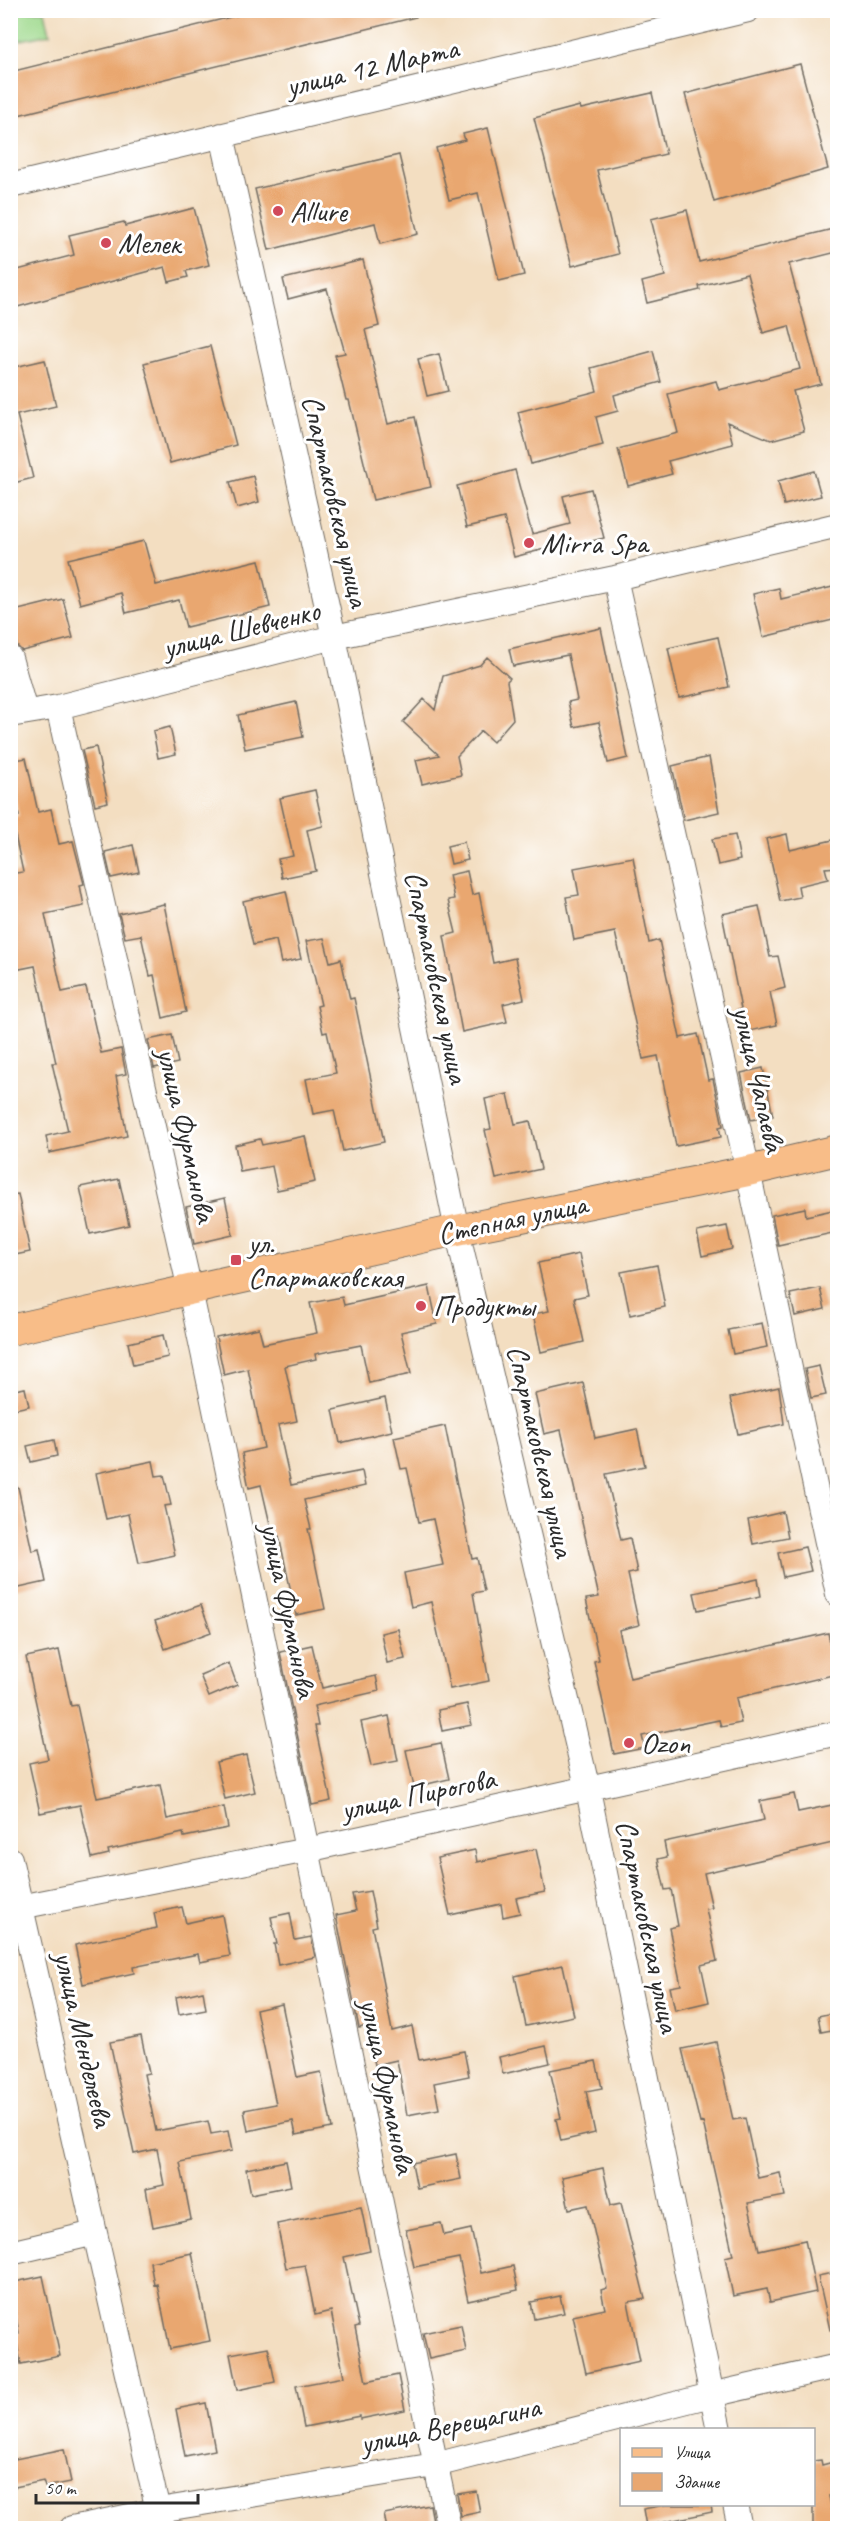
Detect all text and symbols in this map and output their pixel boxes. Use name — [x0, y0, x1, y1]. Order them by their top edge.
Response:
street label: улица 12 Марта — [280, 28, 464, 106]
place label: Allure — [290, 192, 349, 230]
marker: Allure — [271, 204, 285, 218]
place label: Мелек — [118, 224, 182, 262]
marker: Мелек — [99, 236, 113, 250]
street label: Спартаковская улица — [293, 392, 379, 612]
place label: Mirra Spa — [541, 524, 650, 562]
marker: Mirra Spa — [522, 536, 536, 550]
street label: улица Шевченко — [157, 591, 325, 667]
street label: Спартаковская улица — [396, 867, 478, 1088]
street label: улица Чапаева — [723, 1000, 795, 1158]
street label: улица Фурманова — [148, 1042, 226, 1228]
street label: Степная улица — [434, 1184, 593, 1253]
place label: ул. Спартаковская — [246, 1224, 405, 1296]
marker: ул. Спартаковская — [229, 1253, 243, 1267]
place label: Продукты — [433, 1287, 537, 1325]
marker: Продукты — [414, 1299, 428, 1313]
street label: Спартаковская улица — [498, 1342, 584, 1562]
street label: улица Фурманова — [252, 1517, 326, 1703]
place label: Ozon — [641, 1724, 691, 1762]
marker: Ozon — [622, 1736, 636, 1750]
street label: улица Пирогова — [335, 1759, 500, 1829]
street label: Спартаковская улица — [607, 1816, 689, 2037]
street label: улица Менделеева — [45, 1946, 123, 2132]
street label: улица Фурманова — [351, 1993, 425, 2179]
street label: улица Верещагина — [355, 2387, 545, 2463]
legend — [620, 2428, 815, 2506]
text: Улица — [674, 2441, 711, 2463]
scale bar — [36, 2467, 198, 2505]
text: Здание — [674, 2471, 720, 2493]
text: 50 m — [45, 2477, 78, 2499]

